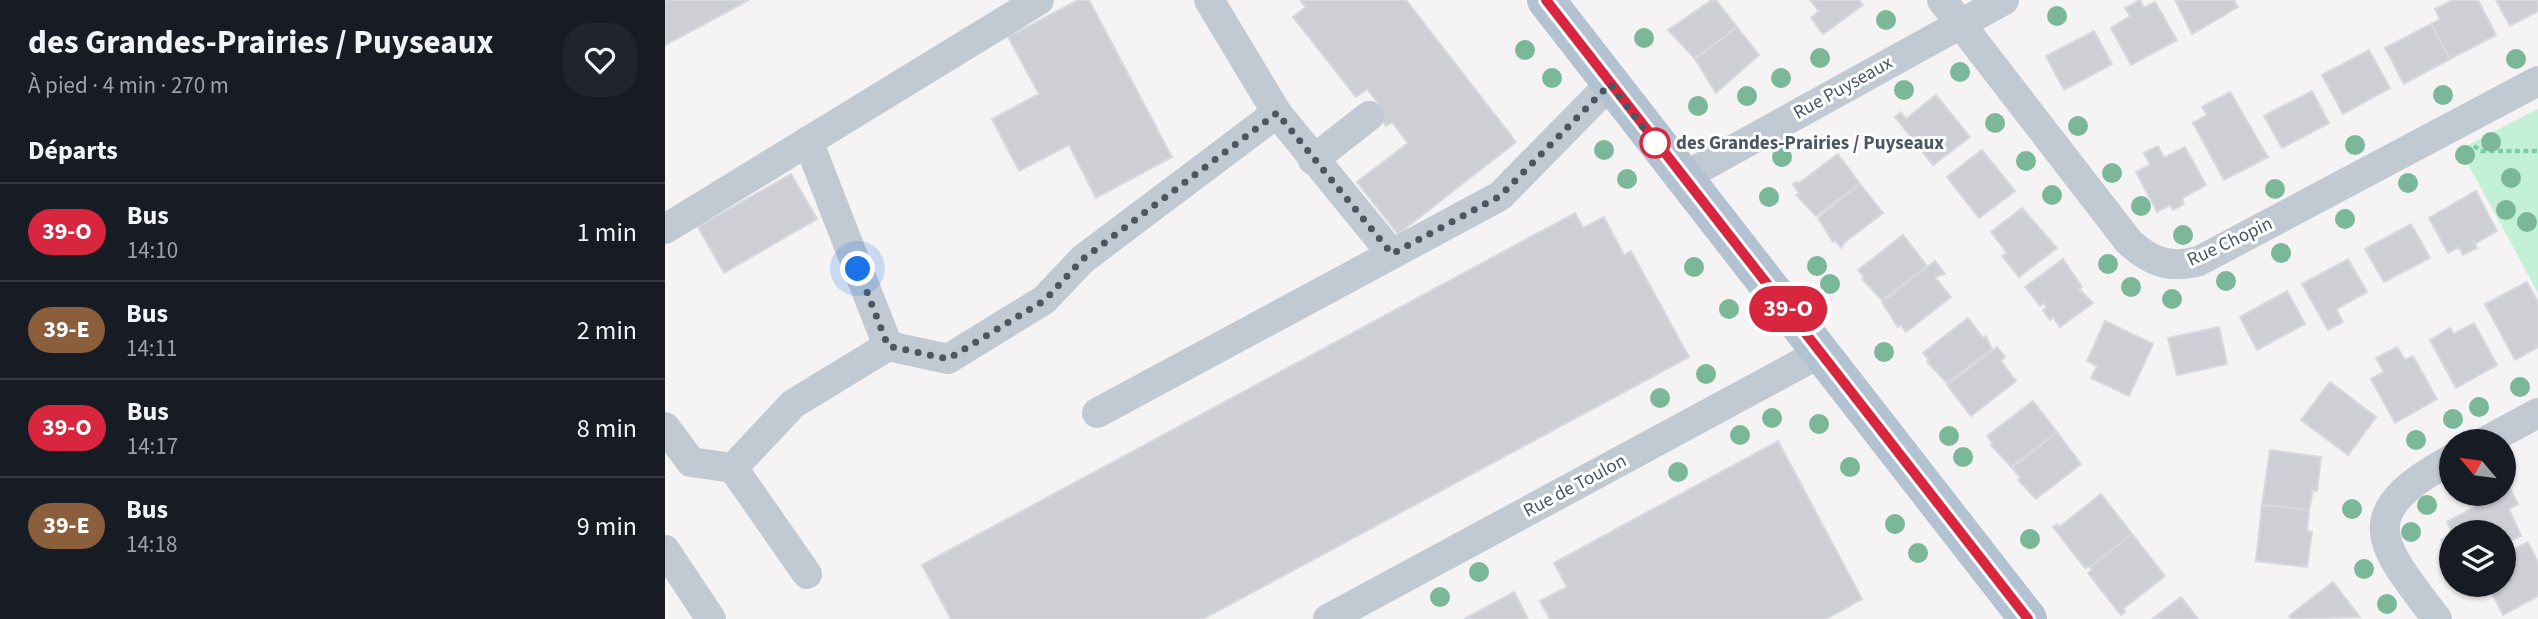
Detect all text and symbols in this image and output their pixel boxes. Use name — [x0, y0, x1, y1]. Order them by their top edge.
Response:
text: des Grandes-Prairies / Puyseaux — [28, 19, 493, 66]
button: heart — [563, 23, 637, 97]
street label: Rue Puyseaux — [1788, 49, 1898, 126]
text: À pied · 4 min · 270 m — [28, 69, 229, 102]
marker: des Grandes-Prairies / Puyseaux — [1640, 128, 1670, 158]
place label: des Grandes-Prairies / Puyseaux — [1676, 130, 1944, 157]
text: Départs — [28, 132, 118, 169]
text: Bus — [127, 197, 169, 234]
street label: Rue Chopin — [2183, 210, 2277, 274]
text: 39-O — [42, 214, 92, 249]
text: 1 min — [577, 214, 637, 251]
text: 14:10 — [127, 234, 178, 267]
your location — [840, 251, 875, 286]
line badge: 39-O — [1739, 286, 1837, 332]
text: 39-O — [1763, 291, 1813, 326]
text: Bus — [126, 295, 168, 332]
text: 39-E — [43, 312, 90, 347]
text: 2 min — [577, 312, 637, 349]
text: 14:11 — [126, 332, 177, 365]
text: Bus — [127, 393, 169, 430]
text: 39-O — [42, 410, 92, 445]
text: 8 min — [577, 410, 637, 447]
north arrow — [2439, 429, 2517, 506]
map controls — [2439, 429, 2516, 597]
text: 14:17 — [127, 430, 178, 463]
street label: Rue de Toulon — [1519, 447, 1631, 525]
text: Bus — [126, 491, 168, 528]
text: 39-E — [43, 508, 90, 543]
text: 9 min — [577, 508, 637, 545]
button: layers — [2439, 520, 2516, 597]
text: 14:18 — [126, 528, 177, 561]

